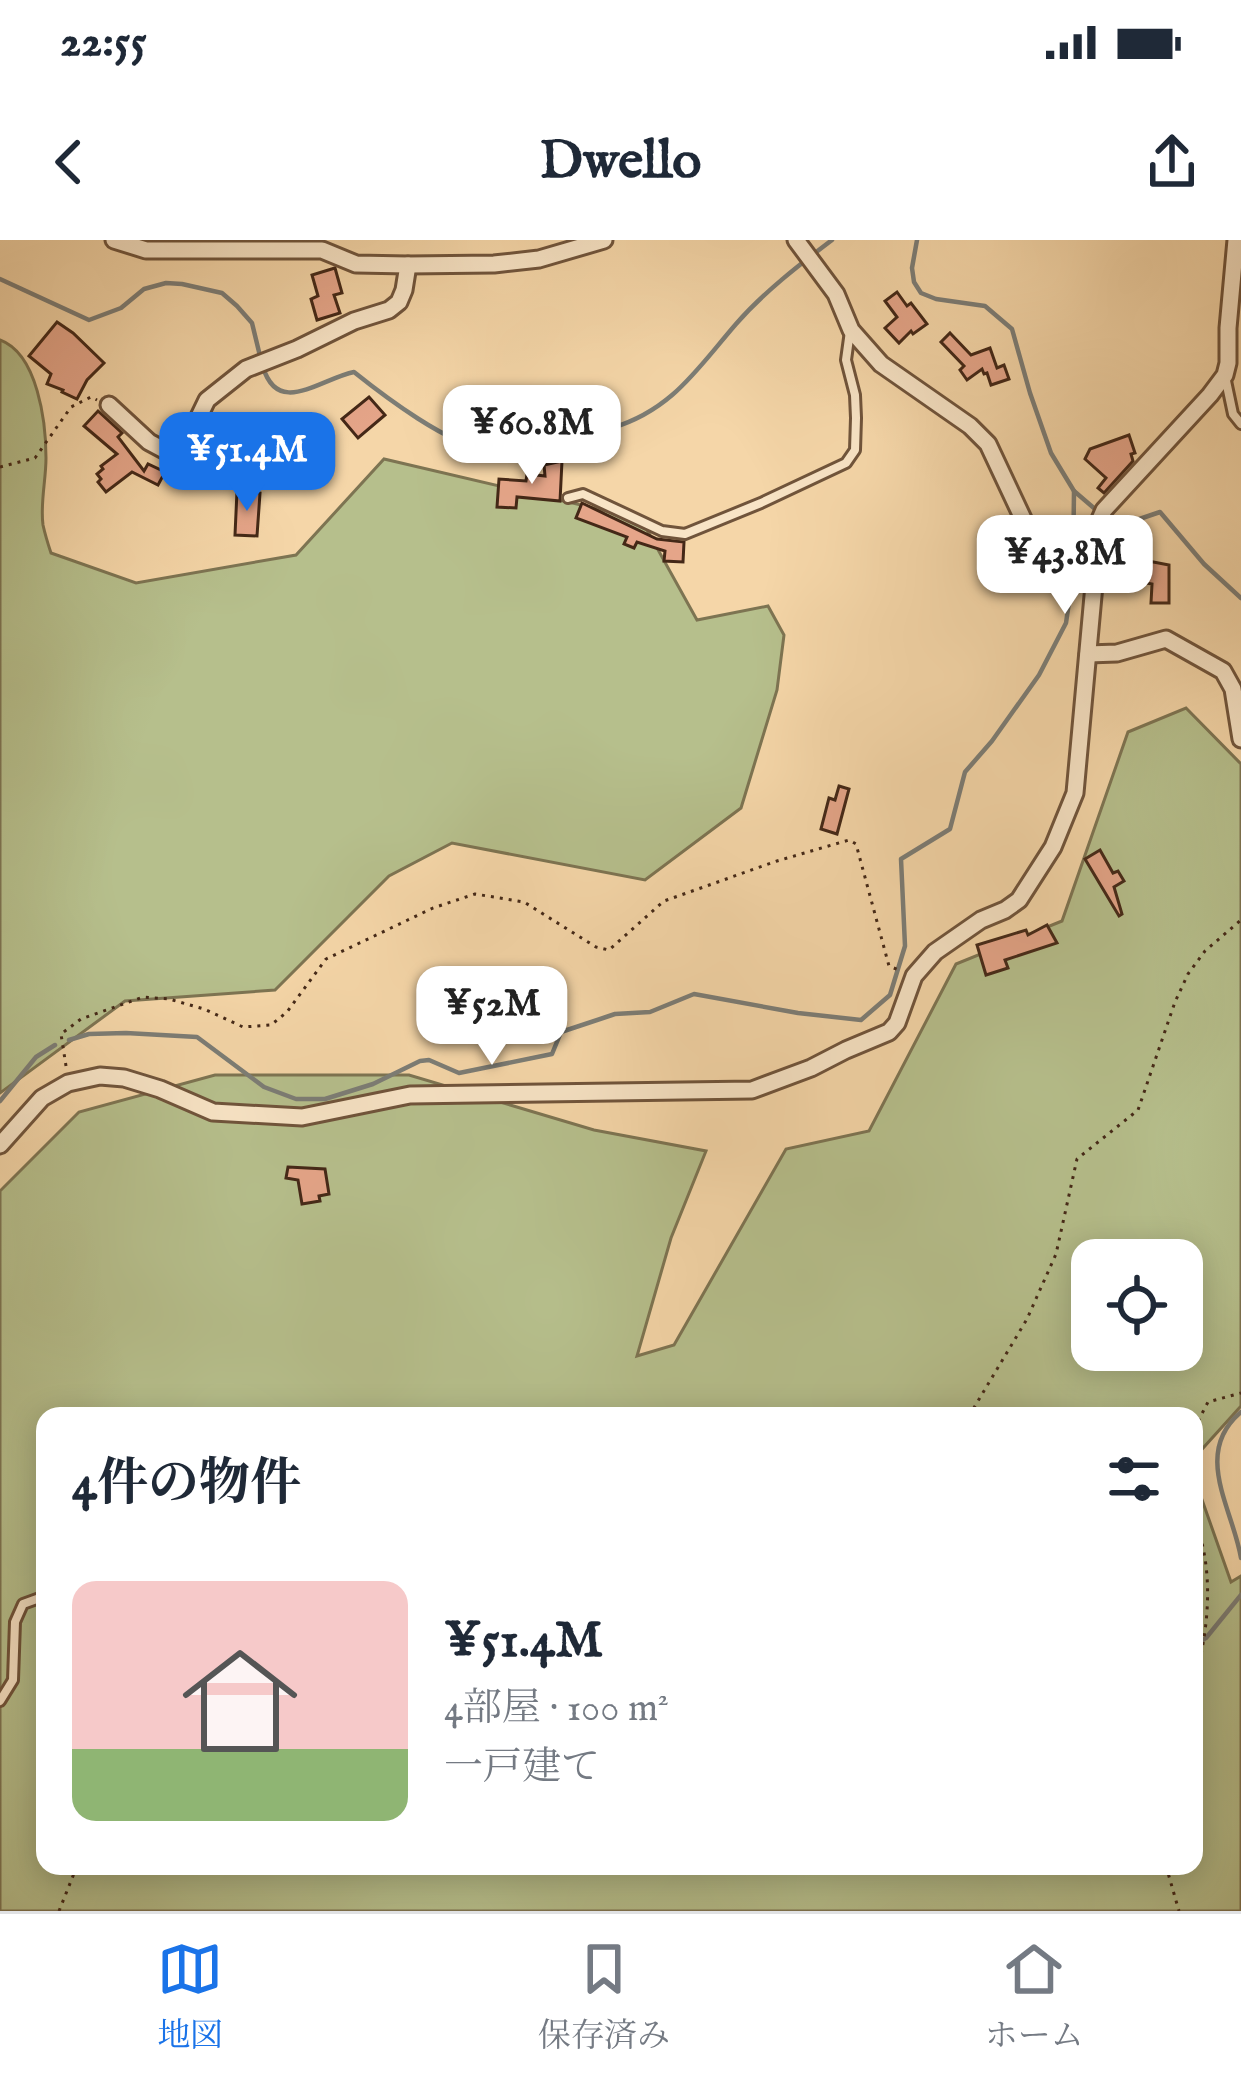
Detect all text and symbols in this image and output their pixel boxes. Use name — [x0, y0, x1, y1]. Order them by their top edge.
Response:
text: 22:55 — [60, 14, 147, 71]
text: Dwello — [540, 128, 701, 197]
icon: back — [36, 129, 102, 195]
icon: share — [1139, 129, 1205, 195]
pin: ¥60.8M — [434, 385, 630, 487]
text: ¥60.8M — [470, 399, 594, 448]
pin: ¥51.4M — [149, 412, 345, 514]
text: ¥51.4M — [186, 426, 308, 475]
pin: ¥43.8M — [967, 515, 1163, 617]
text: ¥43.8M — [1004, 529, 1126, 578]
pin: ¥52M — [421, 966, 563, 1068]
text: ¥52M — [443, 980, 541, 1029]
map controls — [1071, 1239, 1203, 1371]
button: locate — [1071, 1239, 1203, 1371]
icon: filters — [1101, 1446, 1167, 1512]
text: 4件の物件 — [72, 1453, 301, 1518]
text: ¥51.4M — [444, 1610, 603, 1675]
icon: home — [168, 1629, 312, 1773]
text: 4部屋 · 100 m² — [444, 1685, 669, 1734]
text: 一戸建て — [444, 1744, 600, 1793]
tab: 地図 — [157, 1936, 223, 2058]
tab: 保存済み — [538, 1936, 670, 2058]
tab: ホーム — [985, 1936, 1084, 2058]

